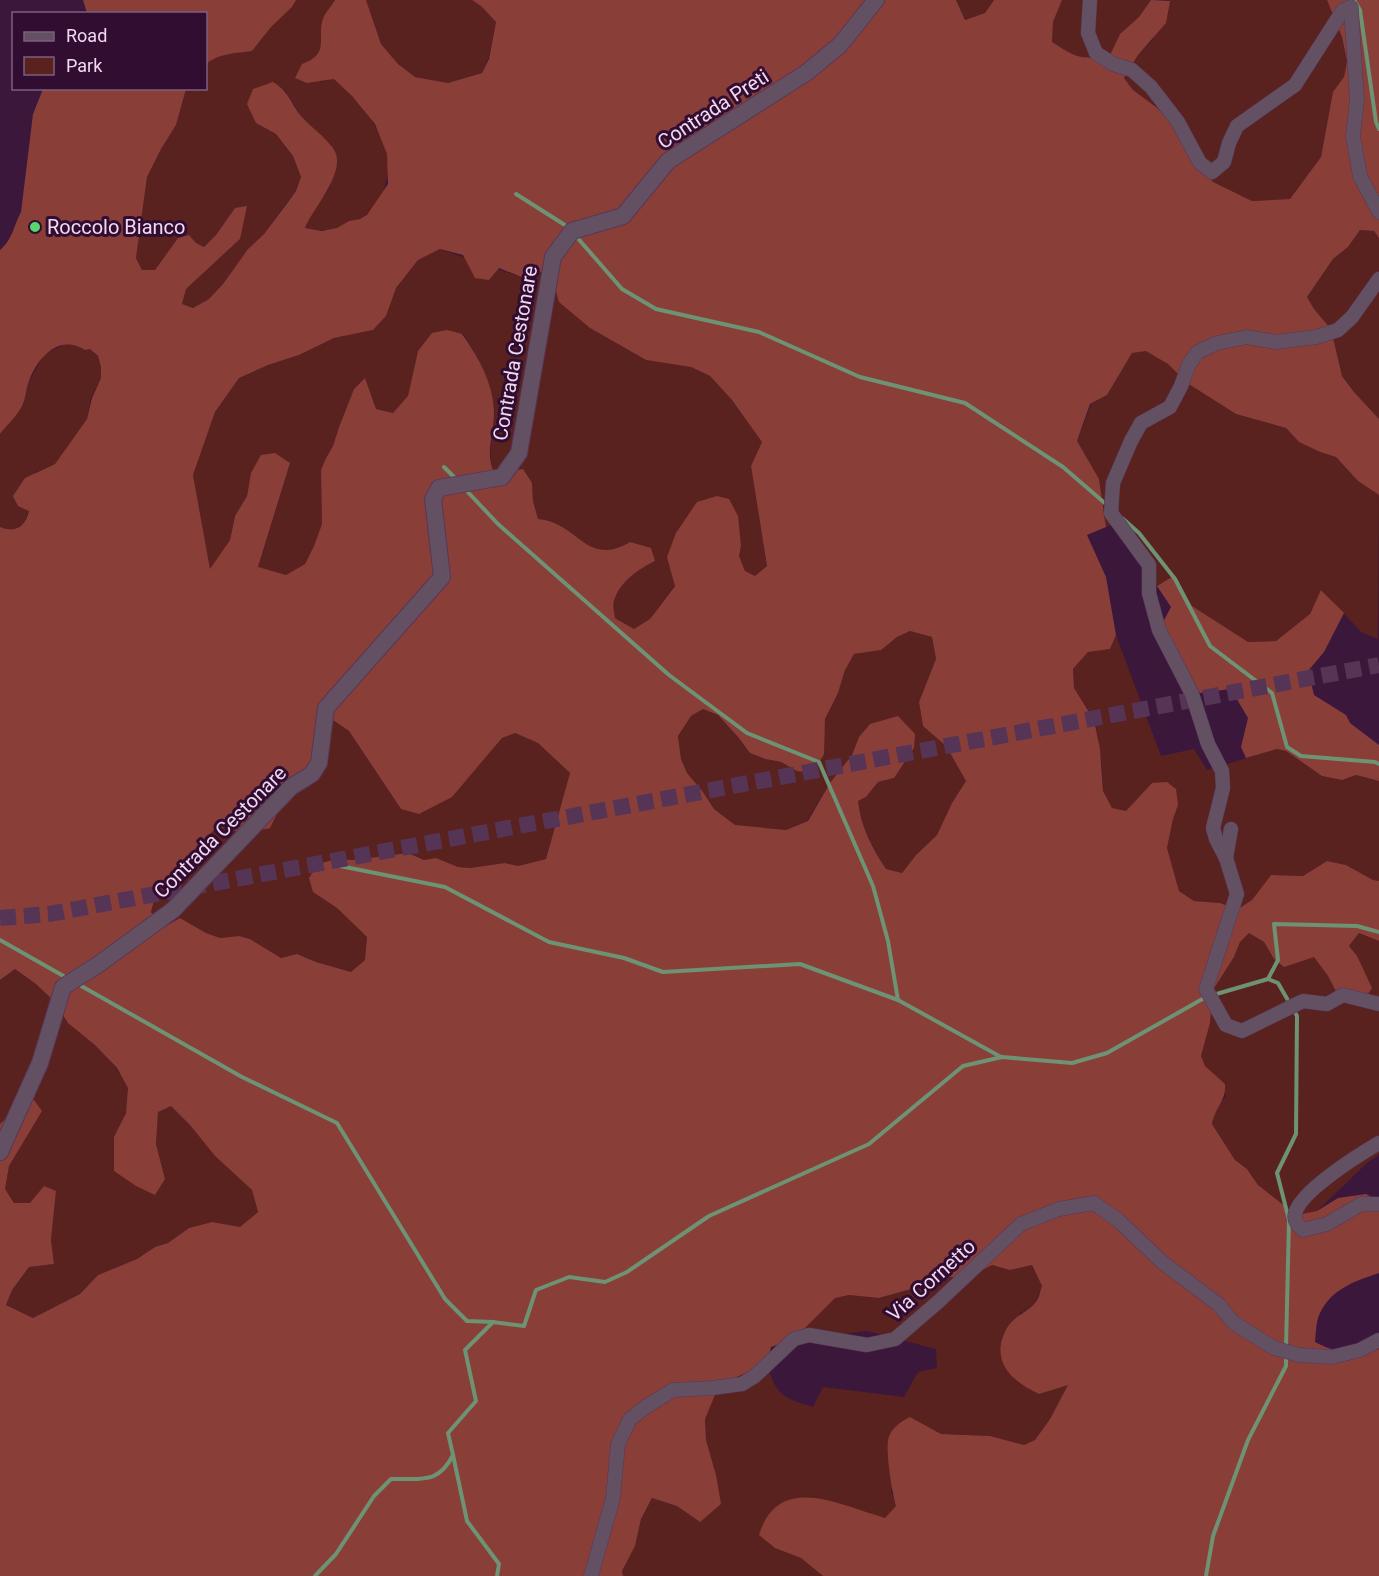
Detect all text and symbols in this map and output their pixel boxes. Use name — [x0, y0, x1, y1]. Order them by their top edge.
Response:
legend — [12, 12, 207, 90]
text: Road — [66, 25, 107, 46]
text: Park — [66, 55, 103, 76]
street label: Contrada Preti — [653, 64, 773, 154]
place label: Roccolo Bianco — [47, 215, 185, 239]
marker: Roccolo Bianco — [28, 220, 42, 234]
street label: Contrada Cestonare — [488, 264, 542, 442]
street label: Contrada Cestonare — [149, 761, 291, 903]
street label: Via Cornetto — [882, 1234, 980, 1326]

